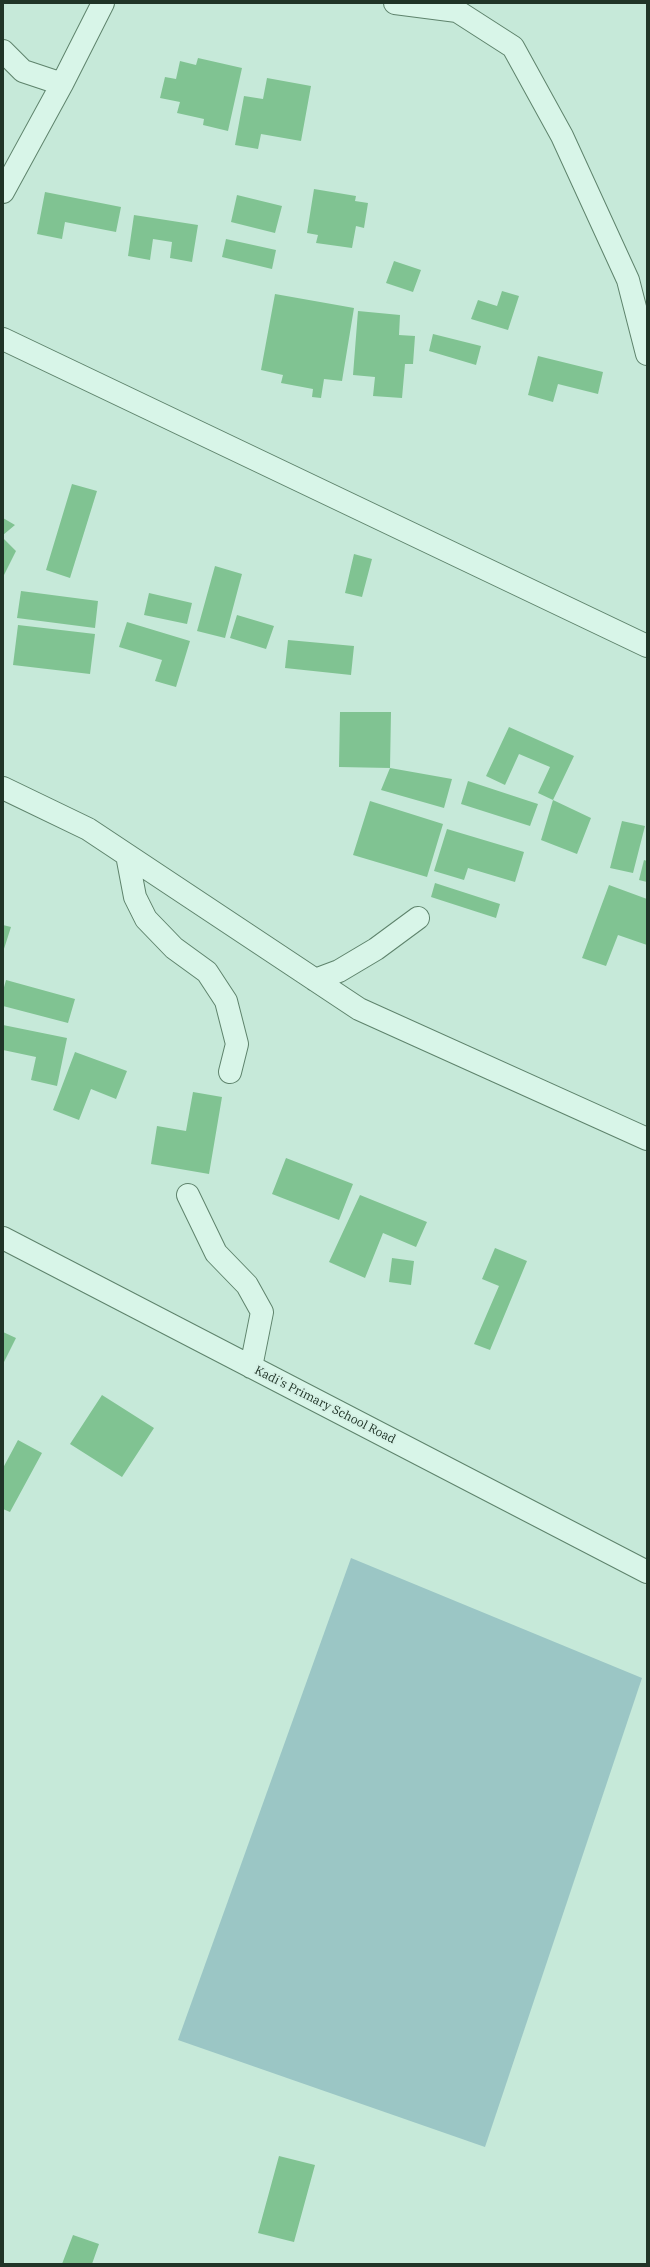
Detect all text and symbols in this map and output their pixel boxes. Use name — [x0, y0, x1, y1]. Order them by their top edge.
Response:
street label: Kadi's Primary School Road — [252, 1363, 398, 1447]

